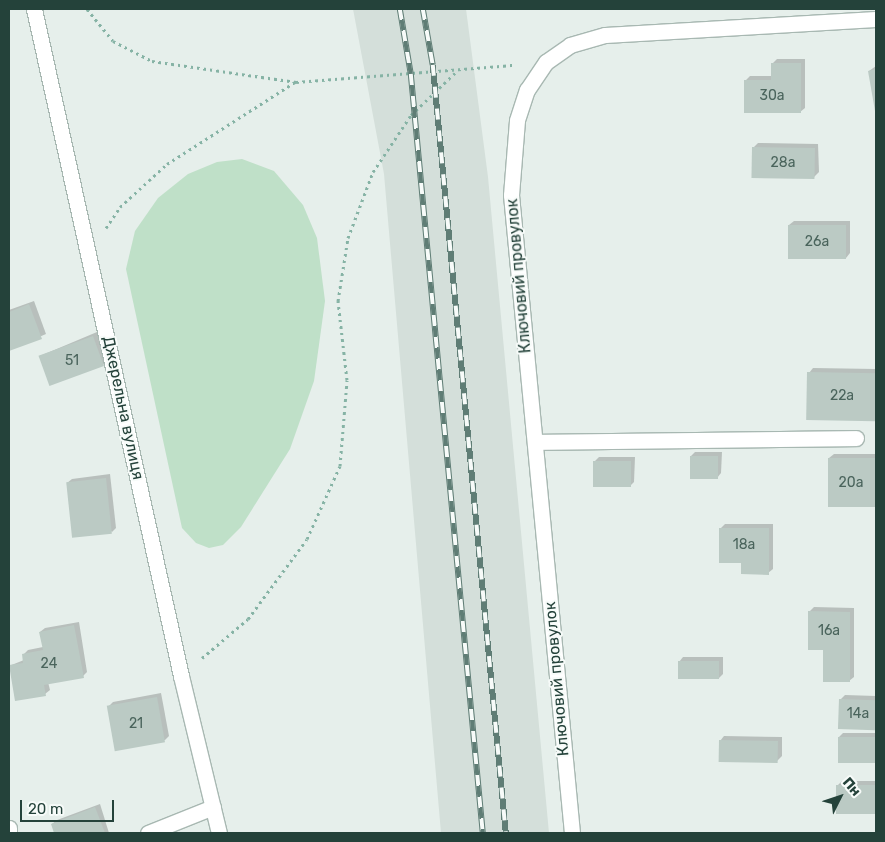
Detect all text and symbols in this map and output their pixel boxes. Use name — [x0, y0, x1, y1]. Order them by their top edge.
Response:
house number: 30а — [759, 88, 785, 104]
house number: 28а — [771, 155, 795, 171]
street label: Ключовий провулок — [503, 198, 535, 354]
house number: 26а — [805, 234, 829, 250]
street label: Джерельна вулиця — [98, 335, 148, 481]
house number: 51 — [65, 353, 79, 369]
house number: 22а — [830, 388, 854, 404]
house number: 20а — [839, 475, 863, 491]
house number: 18а — [733, 537, 755, 553]
street label: Ключовий провулок — [541, 601, 573, 757]
house number: 16а — [818, 623, 840, 639]
house number: 24 — [41, 656, 57, 672]
house number: 14а — [847, 706, 869, 722]
house number: 21 — [129, 716, 143, 732]
north arrow — [815, 772, 865, 822]
text: Пн — [839, 774, 864, 800]
scale bar — [22, 790, 116, 822]
text: 20 m — [28, 800, 63, 818]

